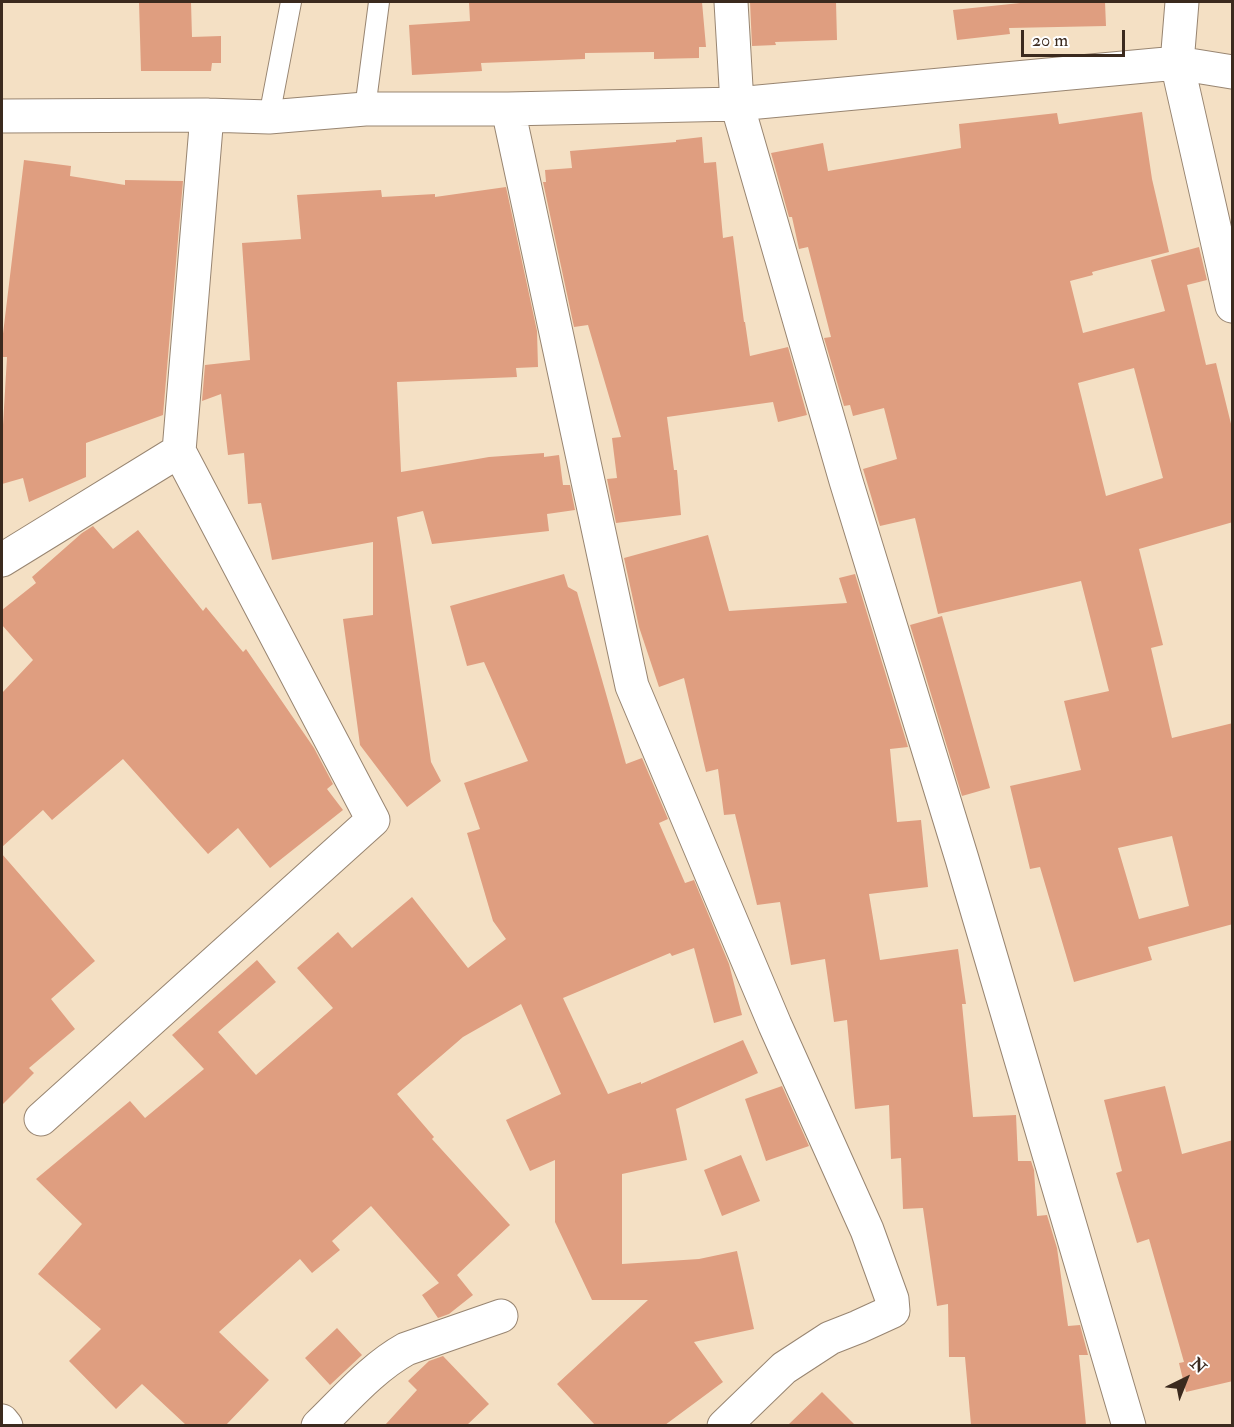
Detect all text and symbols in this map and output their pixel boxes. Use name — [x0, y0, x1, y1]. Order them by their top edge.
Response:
scale bar — [1024, 18, 1128, 56]
text: 20 m — [1032, 29, 1068, 52]
north arrow — [1156, 1349, 1216, 1409]
text: N — [1186, 1354, 1210, 1378]

